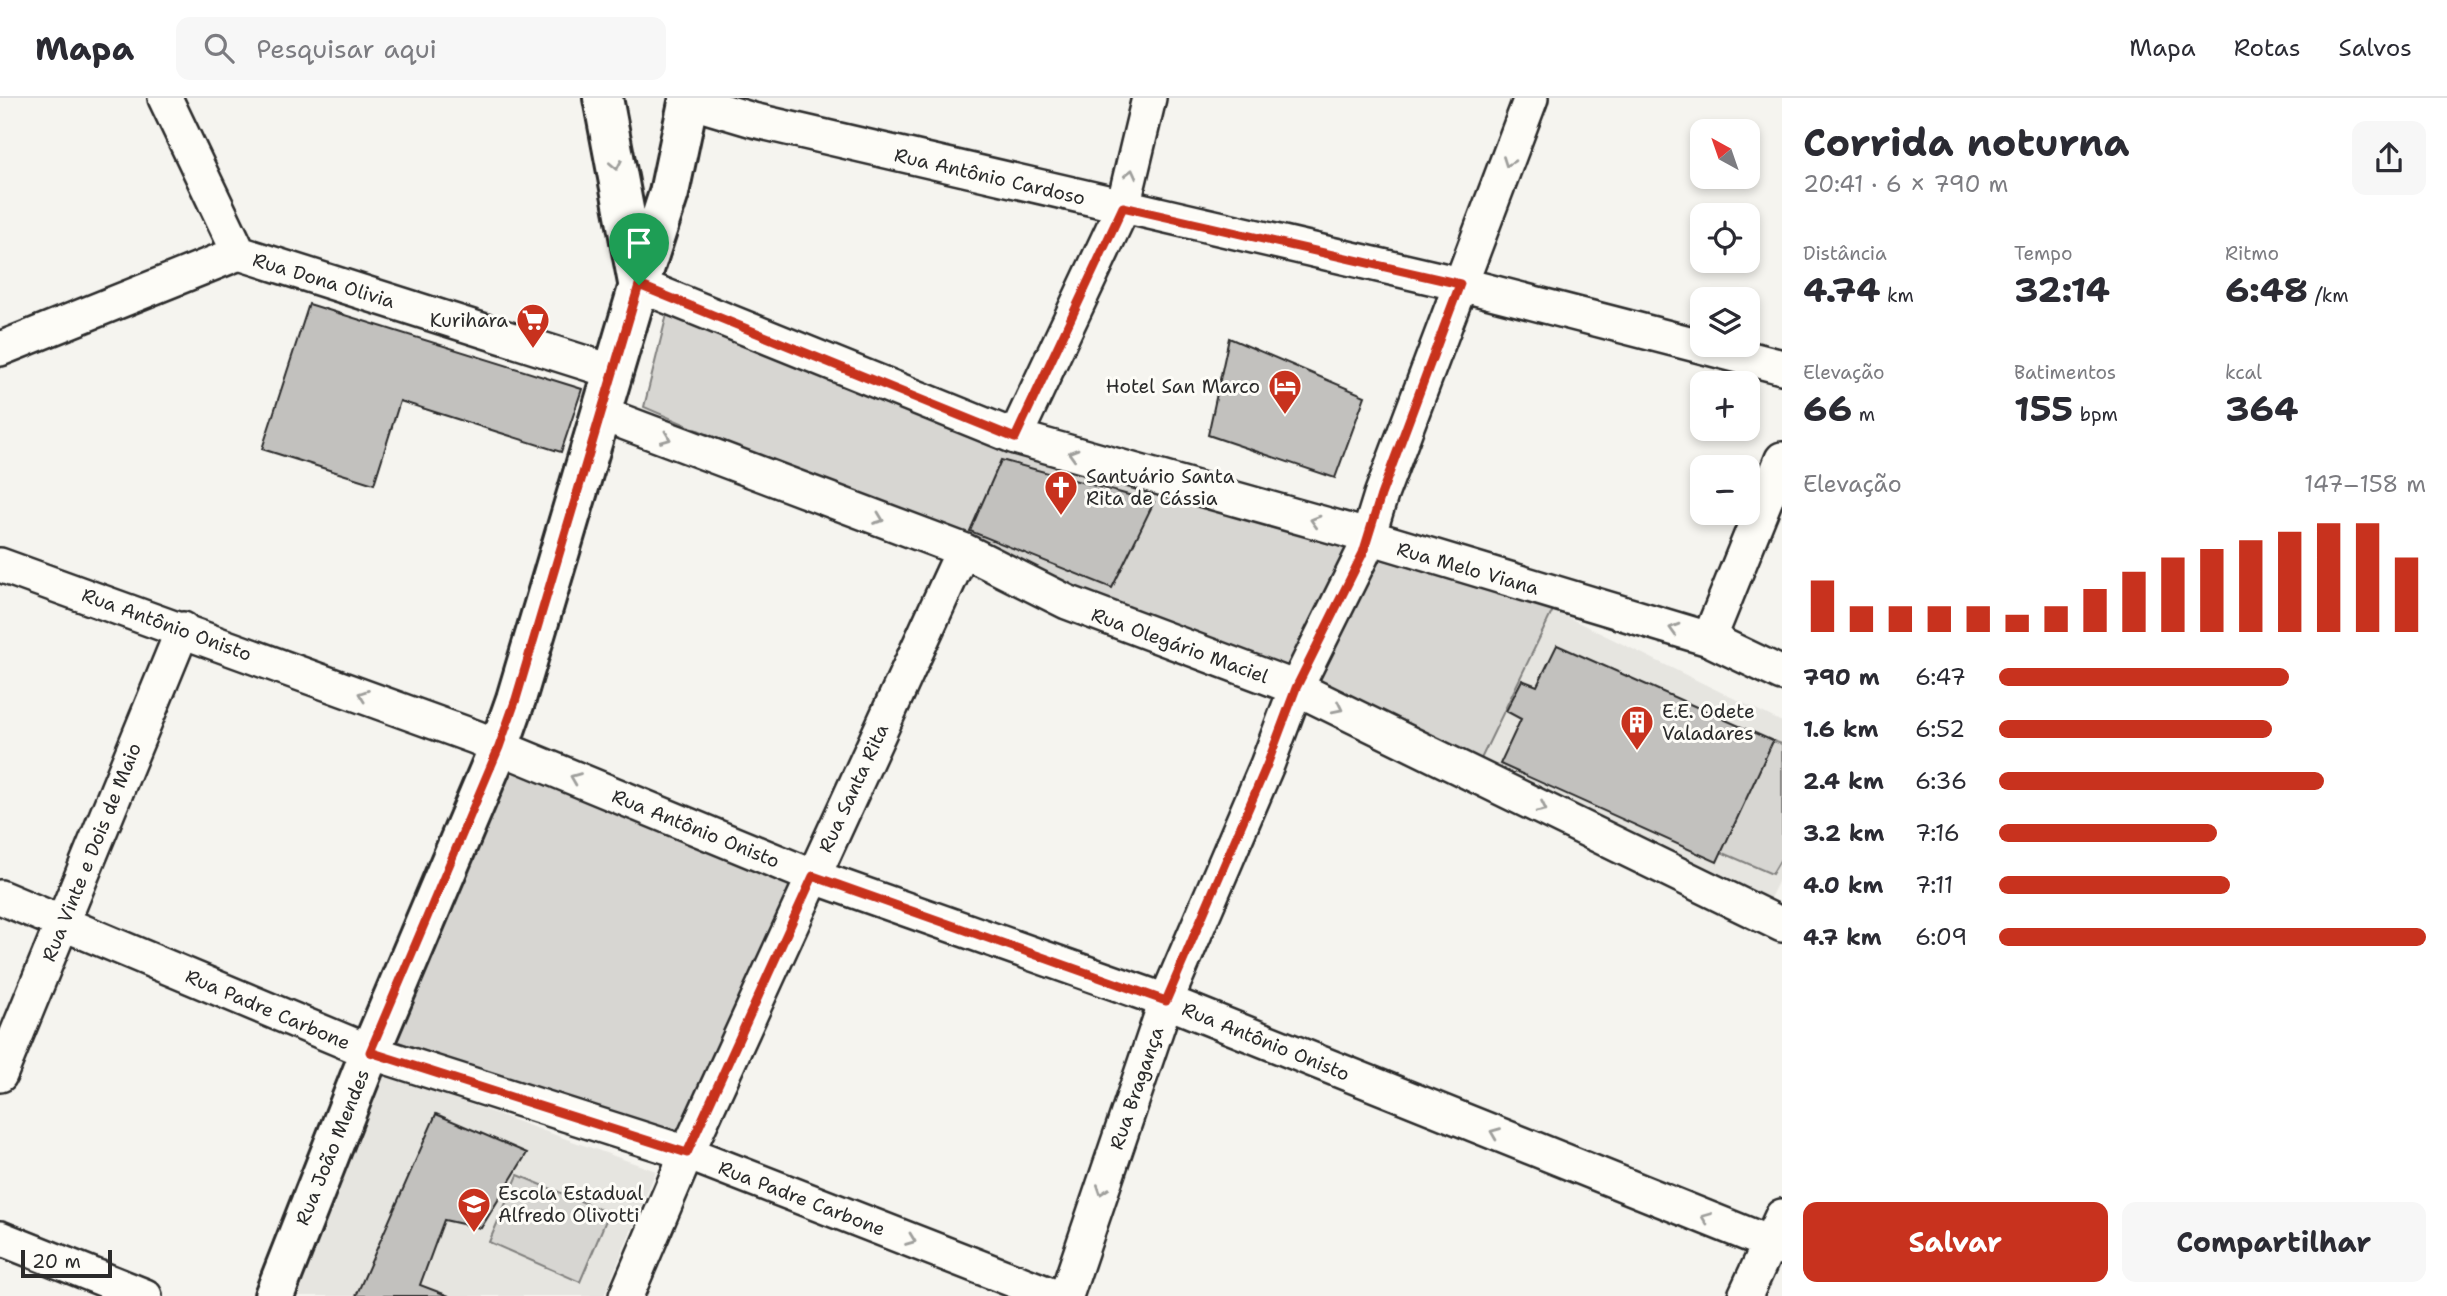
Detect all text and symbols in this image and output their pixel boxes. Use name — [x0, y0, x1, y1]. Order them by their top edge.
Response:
search box — [176, 17, 666, 80]
text: Mapa — [35, 26, 134, 71]
icon: search — [200, 29, 238, 67]
text: Pesquisar aqui — [256, 31, 437, 66]
text: Mapa — [2129, 32, 2196, 64]
text: Rotas — [2234, 32, 2301, 64]
text: Salvos — [2339, 32, 2412, 64]
text: Corrida noturna — [1803, 117, 2130, 168]
north arrow — [1690, 119, 1760, 189]
map controls — [1690, 119, 1760, 525]
button: share — [2352, 121, 2426, 195]
street label: Rua Antônio Cardoso — [892, 142, 1088, 211]
one-way arrow — [1502, 155, 1516, 167]
one-way arrow — [607, 159, 622, 171]
one-way arrow — [1122, 168, 1137, 180]
text: 20:41 · 6 × 790 m — [1803, 169, 2008, 199]
button: locate — [1690, 203, 1760, 273]
pin — [609, 213, 669, 285]
icon: arrive — [620, 224, 658, 262]
text: Distância — [1803, 241, 1887, 266]
text: Tempo — [2014, 241, 2073, 266]
text: Ritmo — [2225, 241, 2279, 266]
street label: Rua Dona Olivia — [250, 247, 398, 314]
text: 4.74 — [1803, 266, 1880, 313]
text: 32:14 — [2014, 266, 2110, 313]
text: 6:48 — [2225, 266, 2308, 313]
text: km — [1880, 283, 1914, 308]
text: /km — [2308, 283, 2349, 308]
button: layers — [1690, 287, 1760, 357]
supermarket icon: Kurihara — [514, 301, 552, 350]
place label: Kurihara — [430, 308, 508, 333]
text: Elevação — [1803, 360, 1884, 385]
text: Batimentos — [2014, 360, 2116, 385]
text: kcal — [2225, 360, 2262, 385]
hotel icon: Hotel San Marco — [1266, 367, 1304, 416]
button: + — [1690, 371, 1760, 441]
place label: Hotel San Marco — [1106, 374, 1260, 399]
text: 66 — [1803, 385, 1852, 432]
text: 155 — [2014, 385, 2073, 432]
text: 364 — [2225, 385, 2298, 432]
text: m — [1852, 402, 1875, 427]
text: bpm — [2073, 402, 2118, 427]
one-way arrow — [660, 430, 672, 444]
one-way arrow — [1067, 447, 1079, 462]
button: − — [1690, 455, 1760, 525]
place label: Santuário Santa Rita de Cássia — [1086, 464, 1235, 511]
church icon: Santuário Santa Rita de Cássia — [1042, 468, 1080, 517]
text: Elevação — [1803, 469, 1902, 499]
text: 147–158 m — [2304, 469, 2426, 499]
one-way arrow — [873, 510, 885, 524]
one-way arrow — [1310, 515, 1322, 529]
street label: Rua Melo Viana — [1394, 536, 1542, 601]
street label: Rua Antônio Onisto — [79, 582, 255, 667]
street label: Rua Olegário Maciel — [1088, 602, 1272, 689]
one-way arrow — [1668, 622, 1680, 637]
text: 790 m — [1803, 662, 1880, 692]
text: 6:47 — [1915, 662, 1966, 692]
one-way arrow — [357, 690, 369, 704]
place label: E.E. Odete Valadares — [1662, 699, 1755, 746]
one-way arrow — [1331, 700, 1343, 714]
building icon: E.E. Odete Valadares — [1618, 703, 1656, 752]
text: 1.6 km — [1803, 714, 1878, 744]
text: 6:52 — [1915, 714, 1965, 744]
street label: Rua Santa Rita — [813, 720, 894, 857]
street label: Rua Vinte e Dois de Maio — [36, 739, 147, 965]
text: 2.4 km — [1803, 766, 1884, 796]
text: 6:36 — [1915, 766, 1967, 796]
one-way arrow — [569, 772, 582, 786]
street label: Rua Antônio Onisto — [608, 783, 783, 874]
one-way arrow — [1535, 800, 1547, 814]
text: 3.2 km — [1803, 818, 1885, 848]
text: 7:16 — [1915, 818, 1960, 848]
text: 4.0 km — [1803, 870, 1884, 900]
text: 7:11 — [1915, 870, 1953, 900]
text: 4.7 km — [1803, 922, 1882, 952]
text: 6:09 — [1915, 922, 1967, 952]
street label: Rua Padre Carbone — [182, 963, 354, 1056]
street label: Rua Antônio Onisto — [1178, 996, 1353, 1087]
street label: Rua Bragança — [1104, 1023, 1169, 1153]
street label: Rua João Mendes — [290, 1065, 375, 1229]
one-way arrow — [1490, 1128, 1502, 1142]
street label: Rua Padre Carbone — [715, 1155, 889, 1242]
place label: Escola Estadual Alfredo Olivotti — [498, 1181, 644, 1228]
one-way arrow — [1096, 1183, 1110, 1195]
school or university icon: Escola Estadual Alfredo Olivotti — [455, 1185, 493, 1234]
button: Salvar — [1803, 1202, 2108, 1282]
button: Compartilhar — [2122, 1202, 2426, 1282]
one-way arrow — [1701, 1212, 1713, 1226]
one-way arrow — [904, 1232, 916, 1246]
scale bar — [21, 1247, 112, 1279]
text: 20 m — [32, 1249, 81, 1274]

